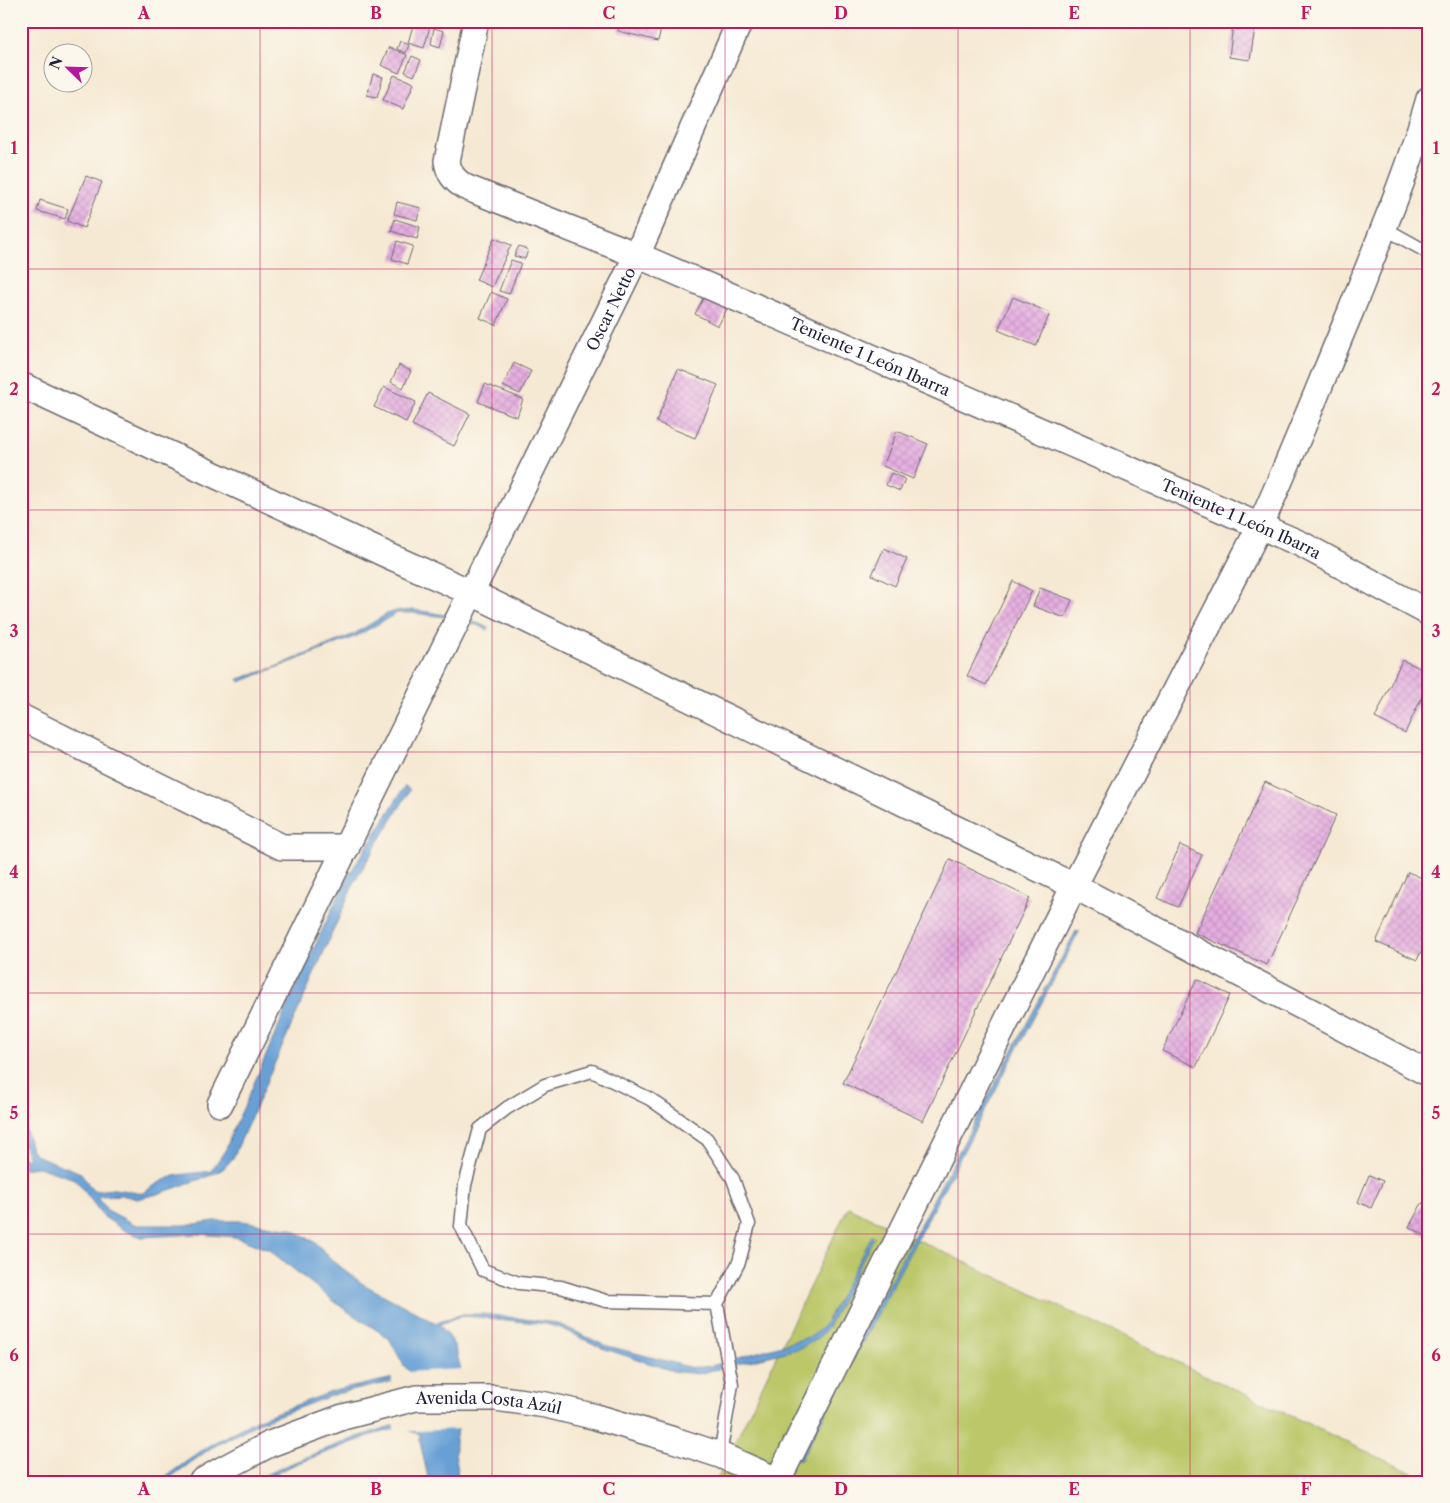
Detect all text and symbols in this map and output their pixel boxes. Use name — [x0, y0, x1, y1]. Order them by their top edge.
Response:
text: A — [137, 3, 151, 23]
text: B — [370, 3, 382, 23]
text: C — [603, 3, 615, 23]
text: D — [834, 3, 848, 23]
text: E — [1068, 3, 1080, 23]
text: F — [1301, 3, 1312, 23]
north arrow — [42, 42, 92, 92]
text: N — [45, 54, 67, 72]
text: 1 — [10, 138, 18, 158]
text: 1 — [1432, 138, 1440, 158]
street label: Oscar Netto — [582, 263, 640, 354]
street label: Teniente 1 León Ibarra — [787, 313, 954, 400]
text: 2 — [9, 379, 19, 399]
text: 2 — [1431, 379, 1441, 399]
street label: Teniente 1 León Ibarra — [1158, 474, 1325, 563]
text: 3 — [9, 621, 19, 641]
text: 3 — [1431, 621, 1441, 641]
text: 4 — [9, 862, 19, 882]
text: 4 — [1431, 862, 1441, 882]
text: 5 — [10, 1103, 19, 1123]
text: 5 — [1432, 1103, 1441, 1123]
text: 6 — [9, 1345, 19, 1365]
text: 6 — [1431, 1345, 1441, 1365]
street label: Avenida Costa Azúl — [415, 1388, 564, 1418]
text: A — [137, 1479, 151, 1499]
text: B — [370, 1479, 382, 1499]
text: C — [603, 1479, 615, 1499]
text: D — [834, 1479, 848, 1499]
text: E — [1068, 1479, 1080, 1499]
text: F — [1301, 1479, 1312, 1499]

